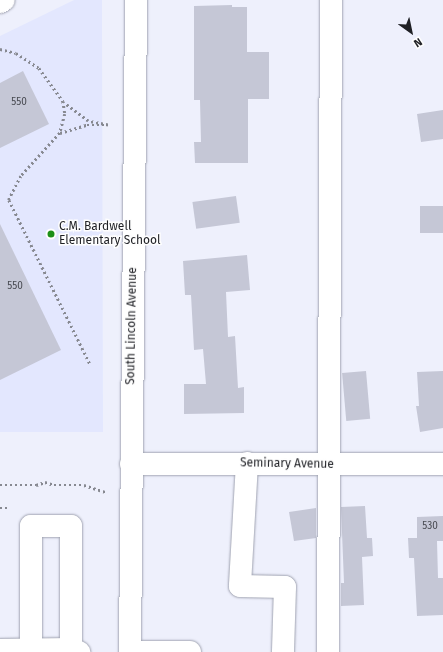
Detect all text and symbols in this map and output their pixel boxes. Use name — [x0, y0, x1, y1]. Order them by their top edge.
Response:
north arrow — [391, 12, 431, 52]
text: N — [411, 35, 424, 50]
house number: 550 — [11, 97, 27, 109]
place label: C.M. Bardwell Elementary School — [59, 220, 161, 248]
marker: C.M. Bardwell Elementary School — [46, 229, 56, 239]
street label: South Lincoln Avenue — [124, 267, 140, 385]
house number: 550 — [7, 281, 23, 293]
street label: Seminary Avenue — [240, 456, 334, 472]
house number: 530 — [422, 521, 438, 533]

